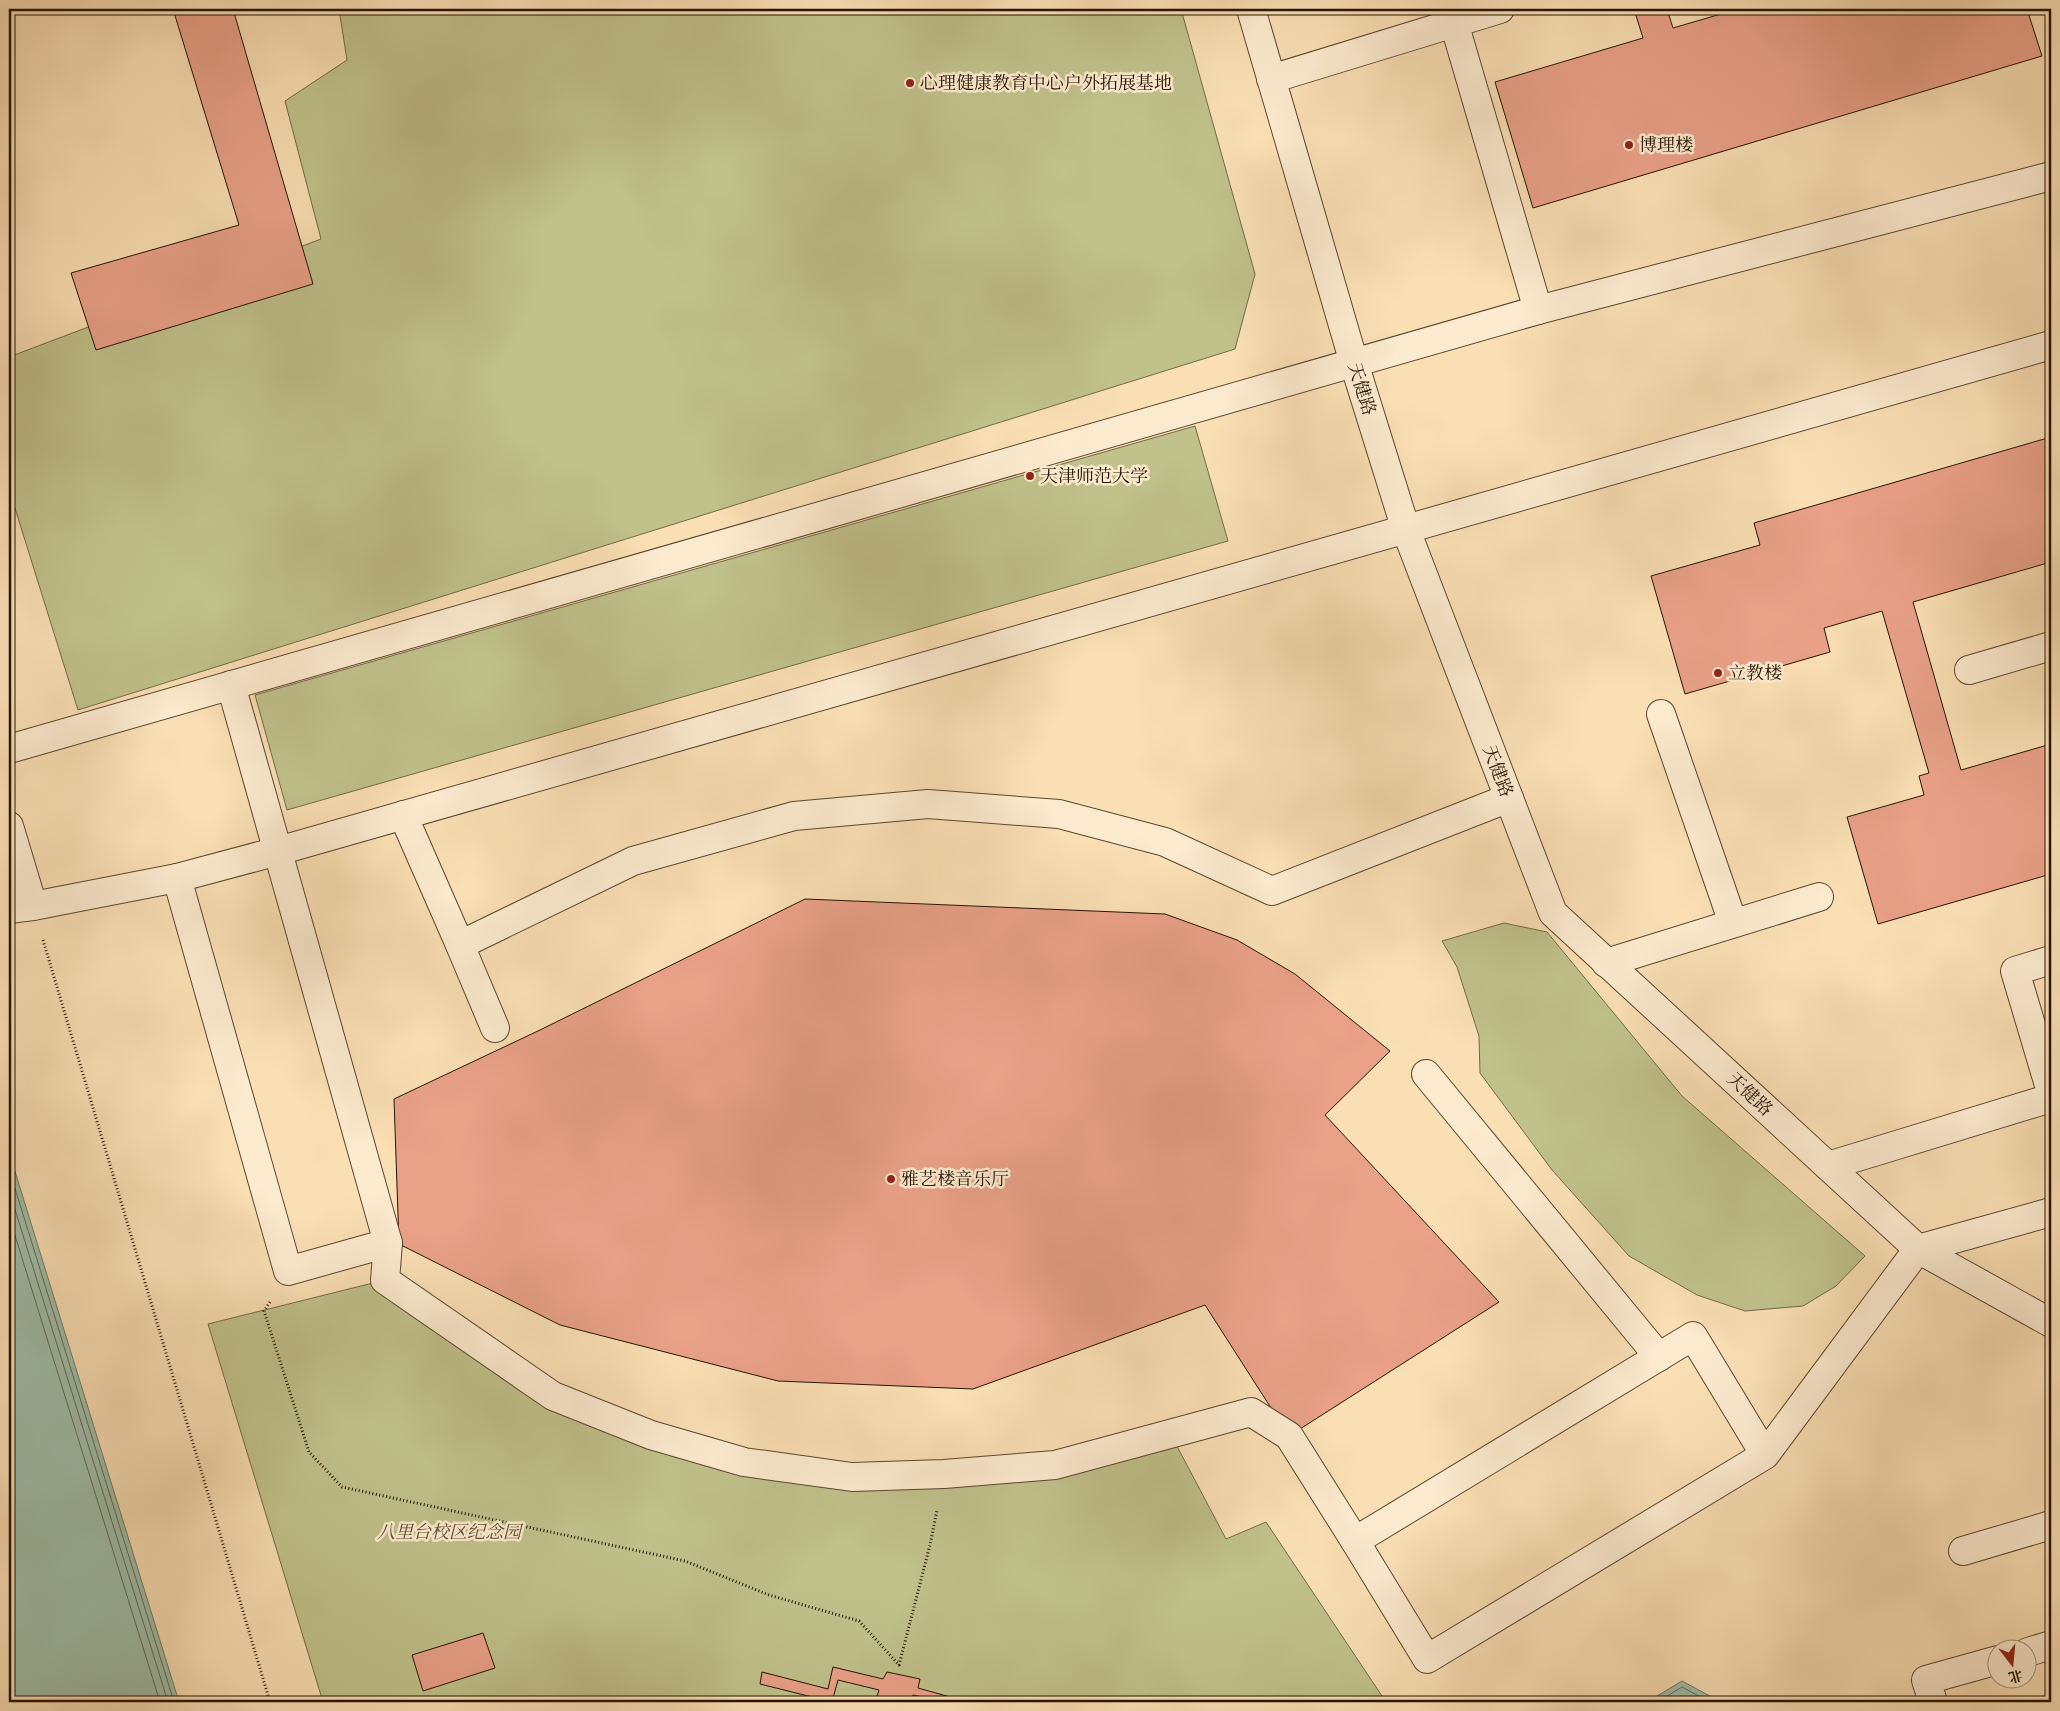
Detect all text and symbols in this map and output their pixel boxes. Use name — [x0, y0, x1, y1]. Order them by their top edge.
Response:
place label: 心理健康教育中心户外拓展基地 — [920, 73, 1172, 95]
marker: 心理健康教育中心户外拓展基地 — [904, 77, 916, 89]
place label: 博理楼 — [1639, 135, 1693, 157]
marker: 博理楼 — [1623, 139, 1635, 151]
street label: 天健路 — [1343, 360, 1379, 418]
place label: 天津师范大学 — [1040, 466, 1148, 488]
marker: 天津师范大学 — [1024, 470, 1036, 482]
place label: 立教楼 — [1728, 663, 1782, 685]
marker: 立教楼 — [1712, 667, 1724, 679]
street label: 天健路 — [1477, 742, 1517, 801]
street label: 天健路 — [1722, 1068, 1777, 1121]
place label: 雅艺楼音乐厅 — [901, 1169, 1009, 1191]
marker: 雅艺楼音乐厅 — [885, 1173, 897, 1185]
park label: 八里台校区纪念园 — [377, 1522, 524, 1544]
north arrow — [1988, 1638, 2038, 1688]
text: 北 — [2006, 1665, 2025, 1686]

